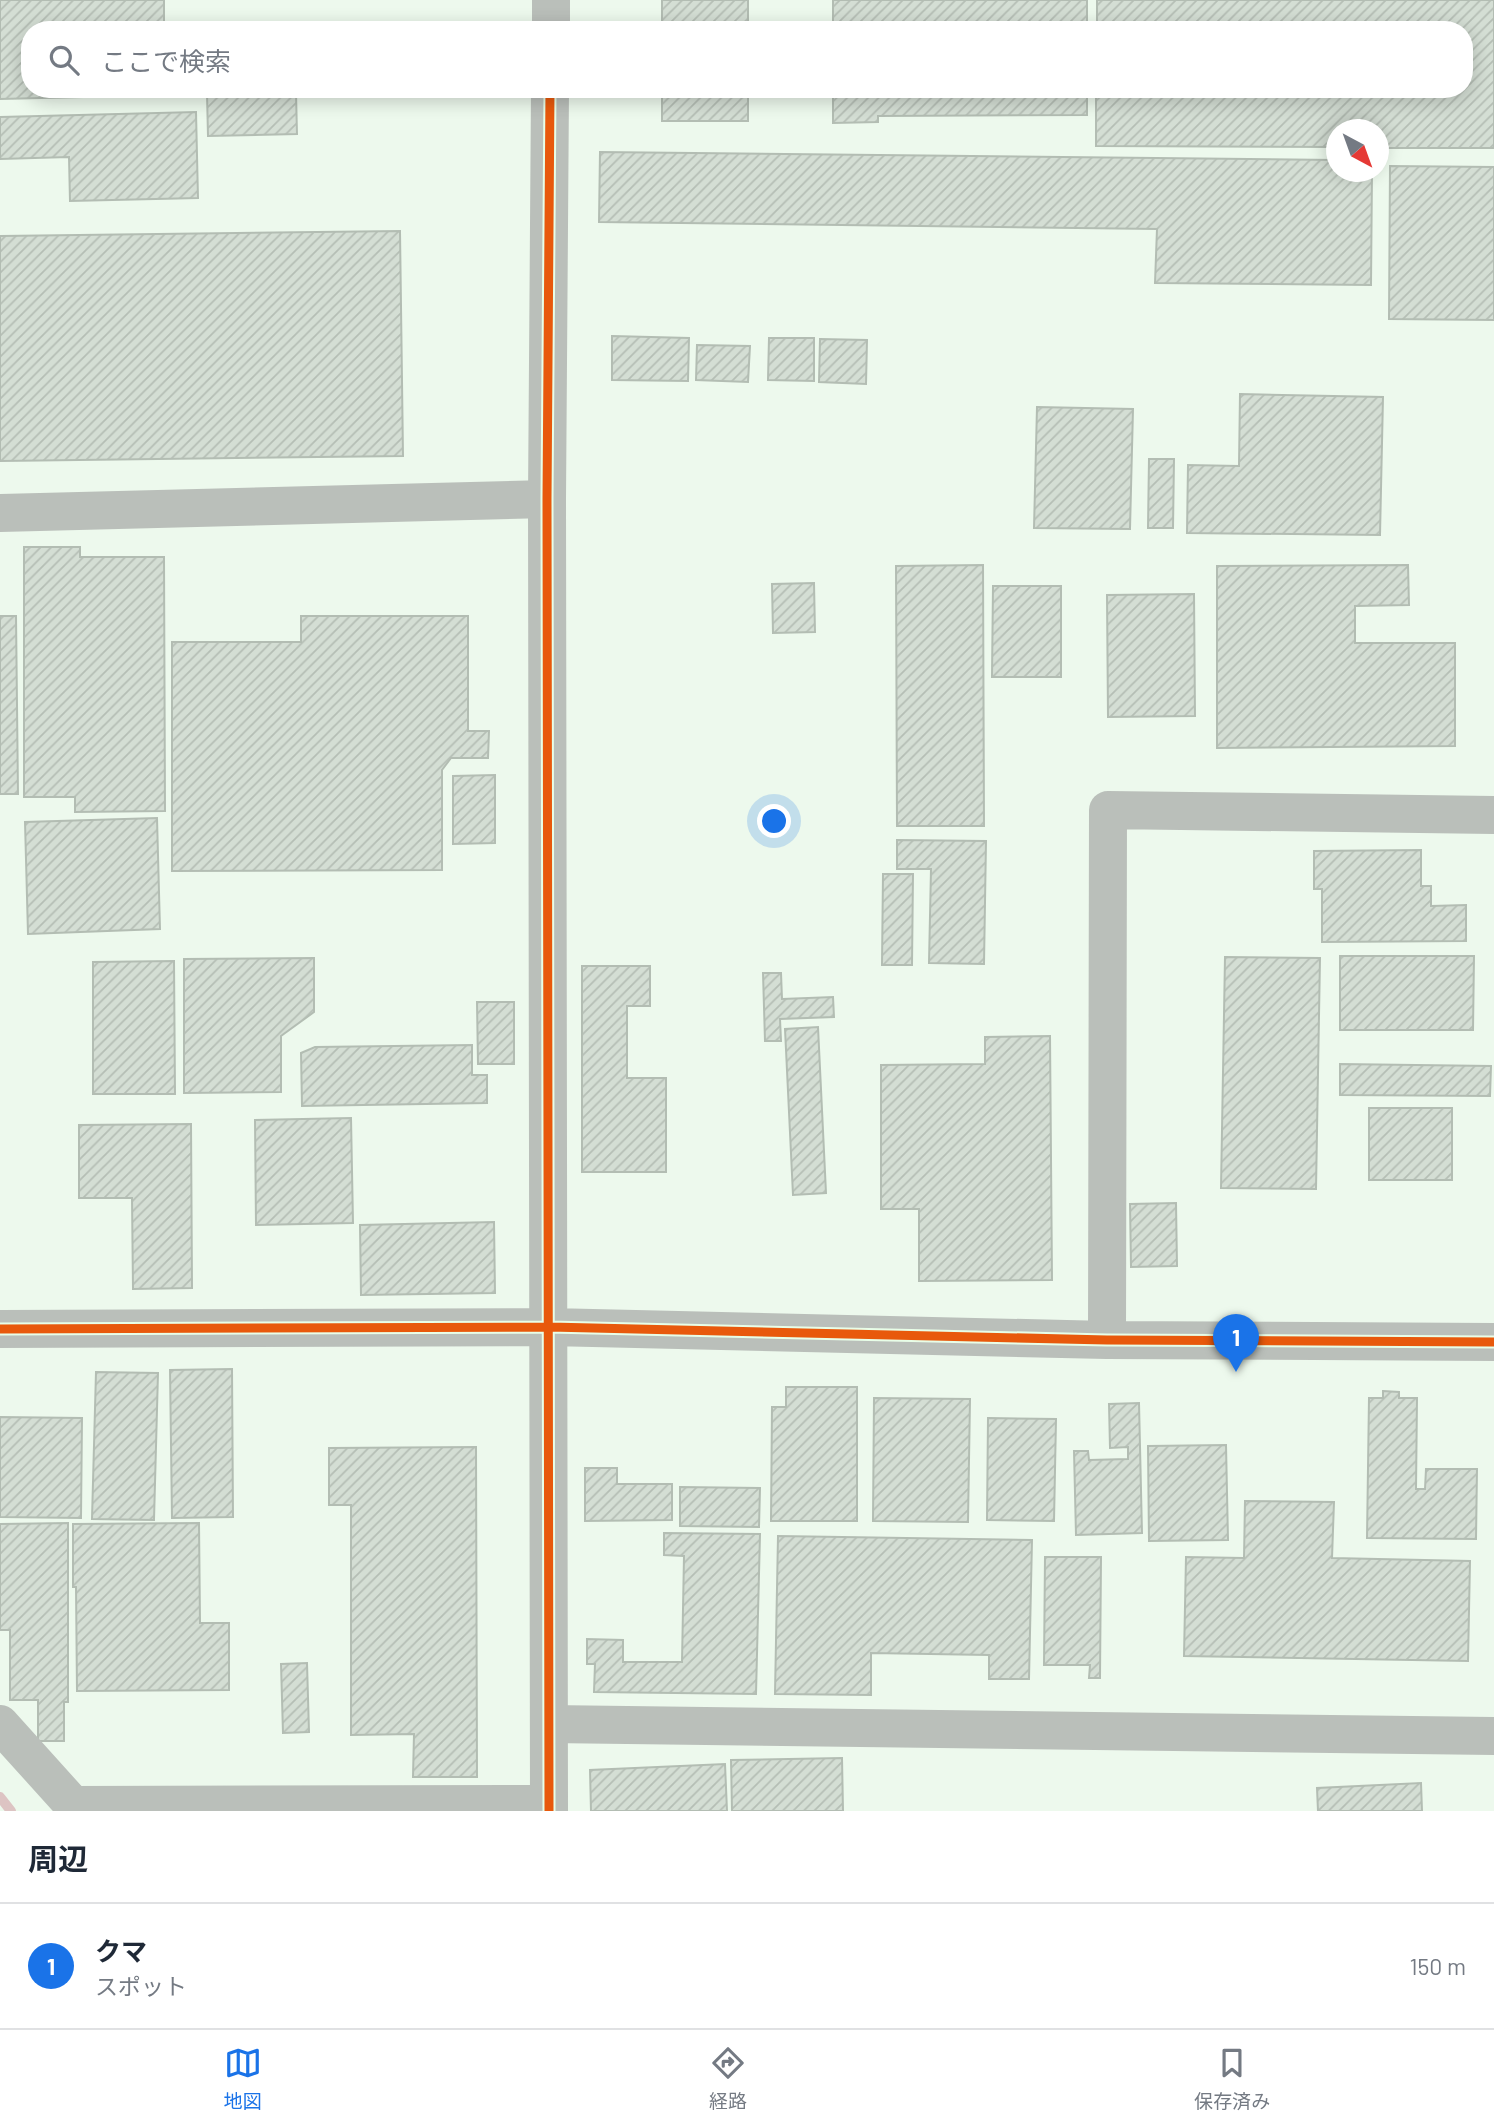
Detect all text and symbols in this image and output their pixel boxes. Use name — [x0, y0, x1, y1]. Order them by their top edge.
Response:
search box — [21, 21, 1473, 98]
icon: search — [45, 41, 83, 79]
text: ここで検索 — [101, 45, 231, 76]
north arrow — [1326, 119, 1389, 182]
your location — [757, 804, 791, 838]
pin: 1 — [1213, 1314, 1259, 1372]
text: 周辺 — [28, 1840, 88, 1876]
text: クマ — [95, 1935, 147, 1966]
text: 1 — [47, 1952, 55, 1980]
text: 150 m — [1410, 1952, 1466, 1980]
text: スポット — [95, 1972, 187, 2000]
tab: 地図 — [224, 2044, 262, 2113]
tab: 経路 — [709, 2044, 747, 2113]
tab: 保存済み — [1194, 2044, 1270, 2113]

